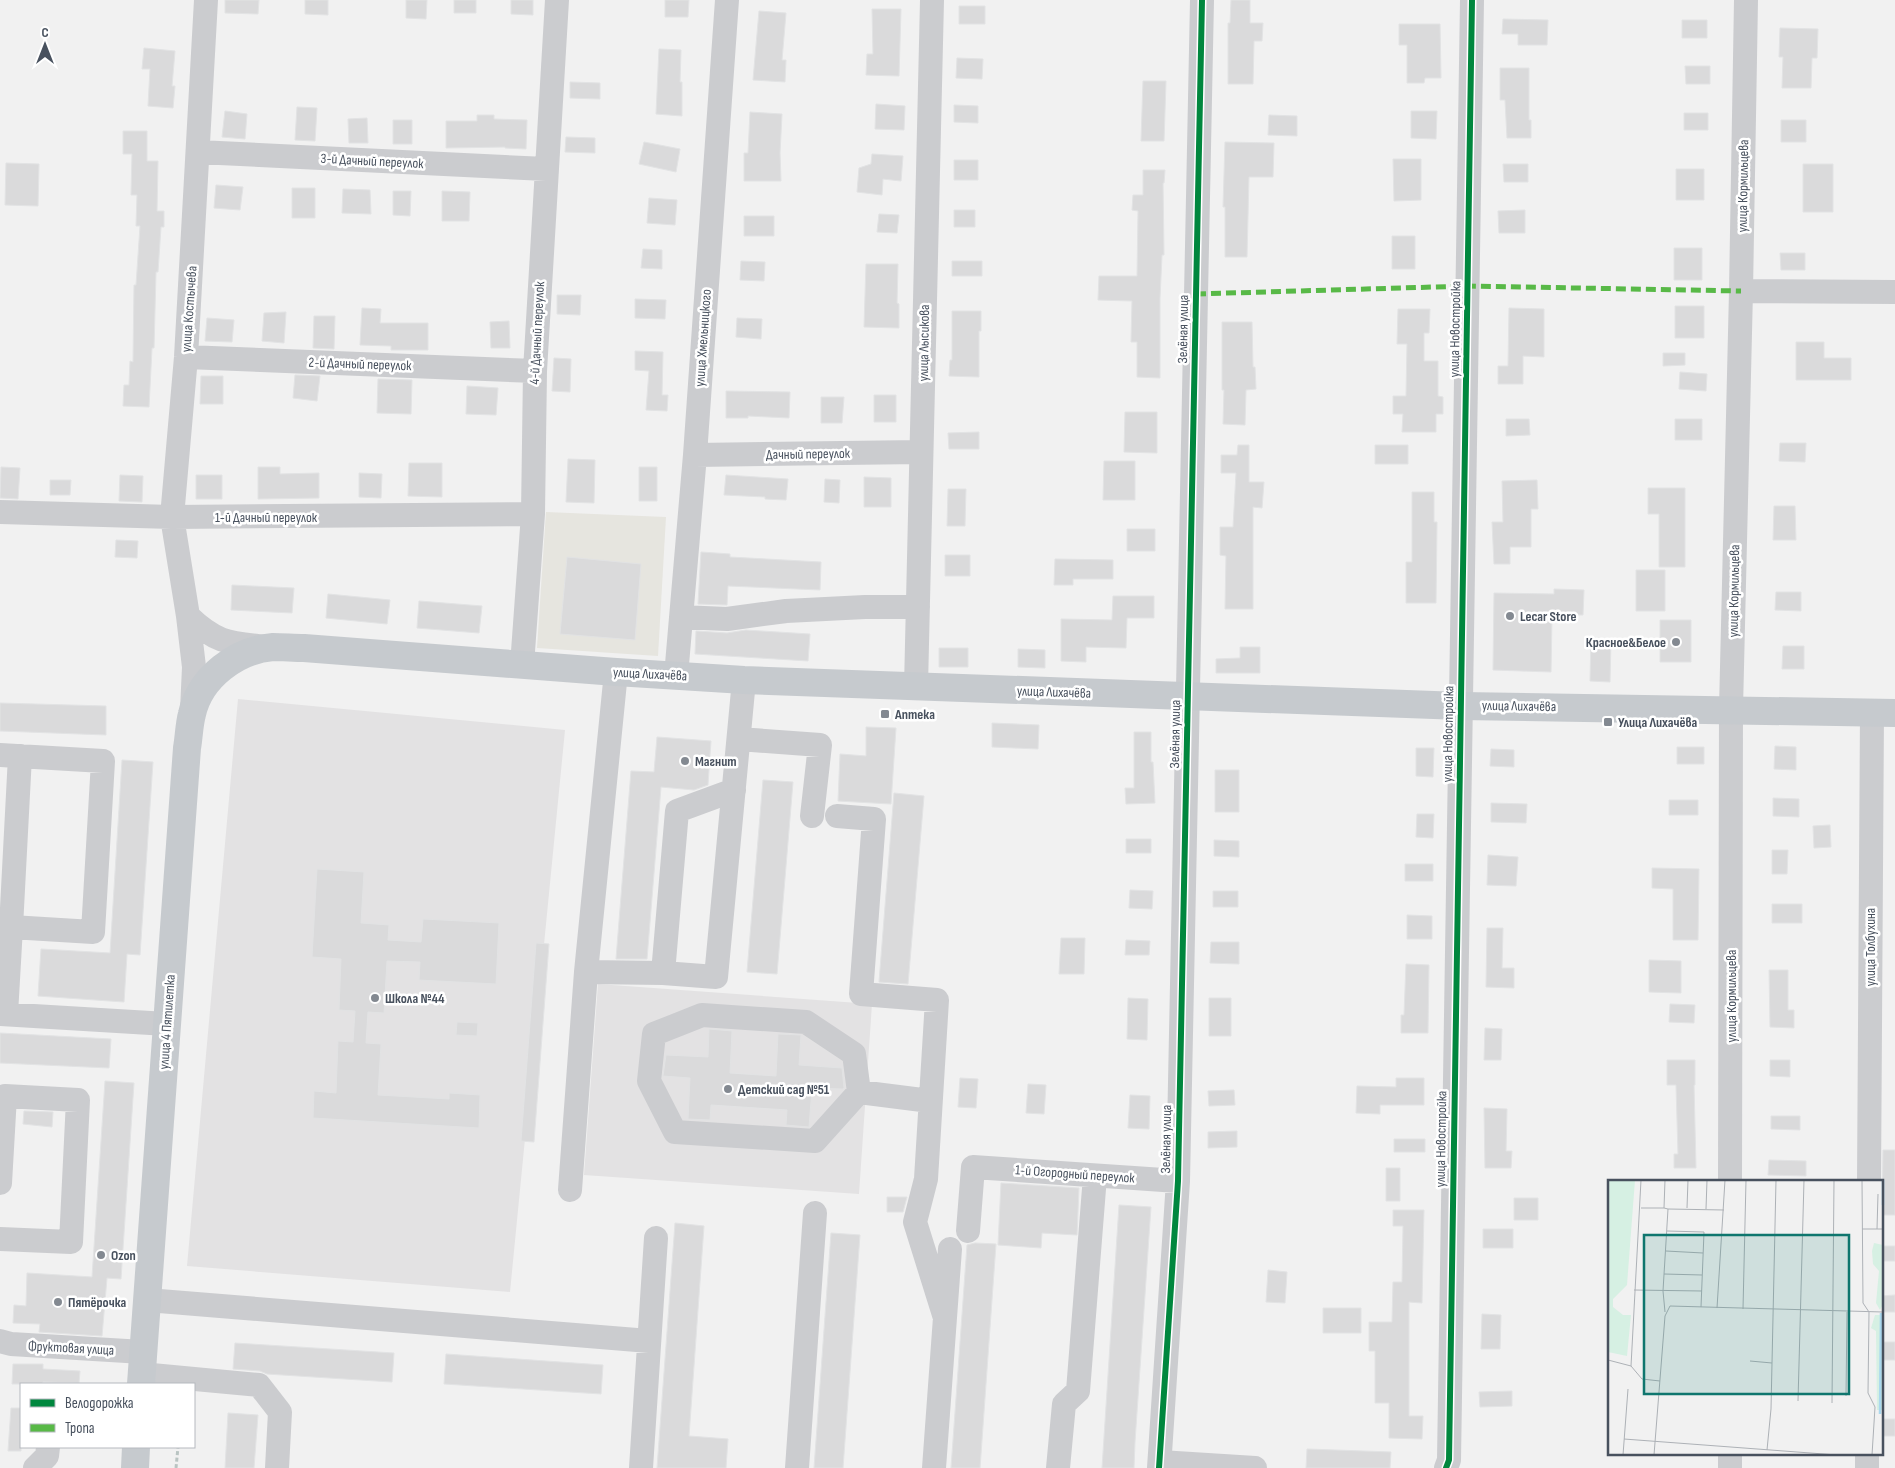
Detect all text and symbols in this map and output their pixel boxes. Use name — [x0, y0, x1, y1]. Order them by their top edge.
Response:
north arrow — [20, 20, 70, 70]
text: С — [41, 24, 49, 41]
street label: улица Кормильцева — [1734, 139, 1752, 233]
street label: 3-й Дачный переулок — [320, 150, 425, 172]
street label: улица Костычева — [178, 265, 200, 353]
street label: 4-й Дачный переулок — [526, 280, 548, 385]
street label: улица Новостройка — [1446, 281, 1464, 377]
street label: улица Хмельницкого — [691, 288, 715, 387]
street label: Зелёная улица — [1174, 295, 1192, 363]
street label: улица Лысикова — [915, 304, 933, 382]
street label: 2-й Дачный переулок — [308, 354, 412, 374]
street label: Дачный переулок — [766, 445, 851, 463]
street label: 1-й Дачный переулок — [215, 509, 318, 526]
street label: улица Кормильцева — [1725, 544, 1743, 638]
place label: Lecar Store — [1520, 608, 1577, 625]
marker: Lecar Store — [1504, 610, 1516, 622]
place label: Красное&Белое — [1586, 634, 1666, 651]
marker: Красное&Белое — [1670, 636, 1682, 648]
street label: улица Лихачёва — [612, 664, 688, 684]
street label: улица Лихачёва — [1017, 682, 1091, 702]
street label: улица Новостройка — [1439, 686, 1457, 782]
street label: улица Лихачёва — [1482, 697, 1556, 715]
street label: Зелёная улица — [1166, 700, 1184, 768]
place label: Аптека — [894, 706, 935, 723]
marker: Аптека — [879, 708, 891, 720]
place label: Улица Лихачёва — [1618, 714, 1698, 731]
marker: Улица Лихачёва — [1602, 716, 1614, 728]
place label: Магнит — [695, 753, 737, 770]
marker: Магнит — [679, 755, 691, 767]
street label: улица Толбухина — [1862, 908, 1879, 986]
street label: улица Кормильцева — [1723, 950, 1740, 1042]
street label: улица 4 Пятилетка — [155, 974, 179, 1070]
place label: Школа №44 — [385, 990, 445, 1007]
marker: Школа №44 — [369, 992, 381, 1004]
place label: Детский сад №51 — [738, 1081, 830, 1098]
marker: Детский сад №51 — [722, 1083, 734, 1095]
street label: улица Новостройка — [1432, 1091, 1450, 1187]
street label: Зелёная улица — [1157, 1105, 1175, 1173]
street label: 1-й Огородный переулок — [1015, 1161, 1136, 1187]
inset map — [1608, 1180, 1882, 1456]
place label: Ozon — [111, 1247, 136, 1264]
marker: Ozon — [95, 1249, 107, 1261]
place label: Пятёрочка — [68, 1294, 126, 1311]
marker: Пятёрочка — [52, 1296, 64, 1308]
street label: Фруктовая улица — [27, 1337, 115, 1359]
legend — [20, 1383, 195, 1448]
text: Велодорожка — [65, 1394, 134, 1413]
text: Тропа — [65, 1419, 95, 1438]

